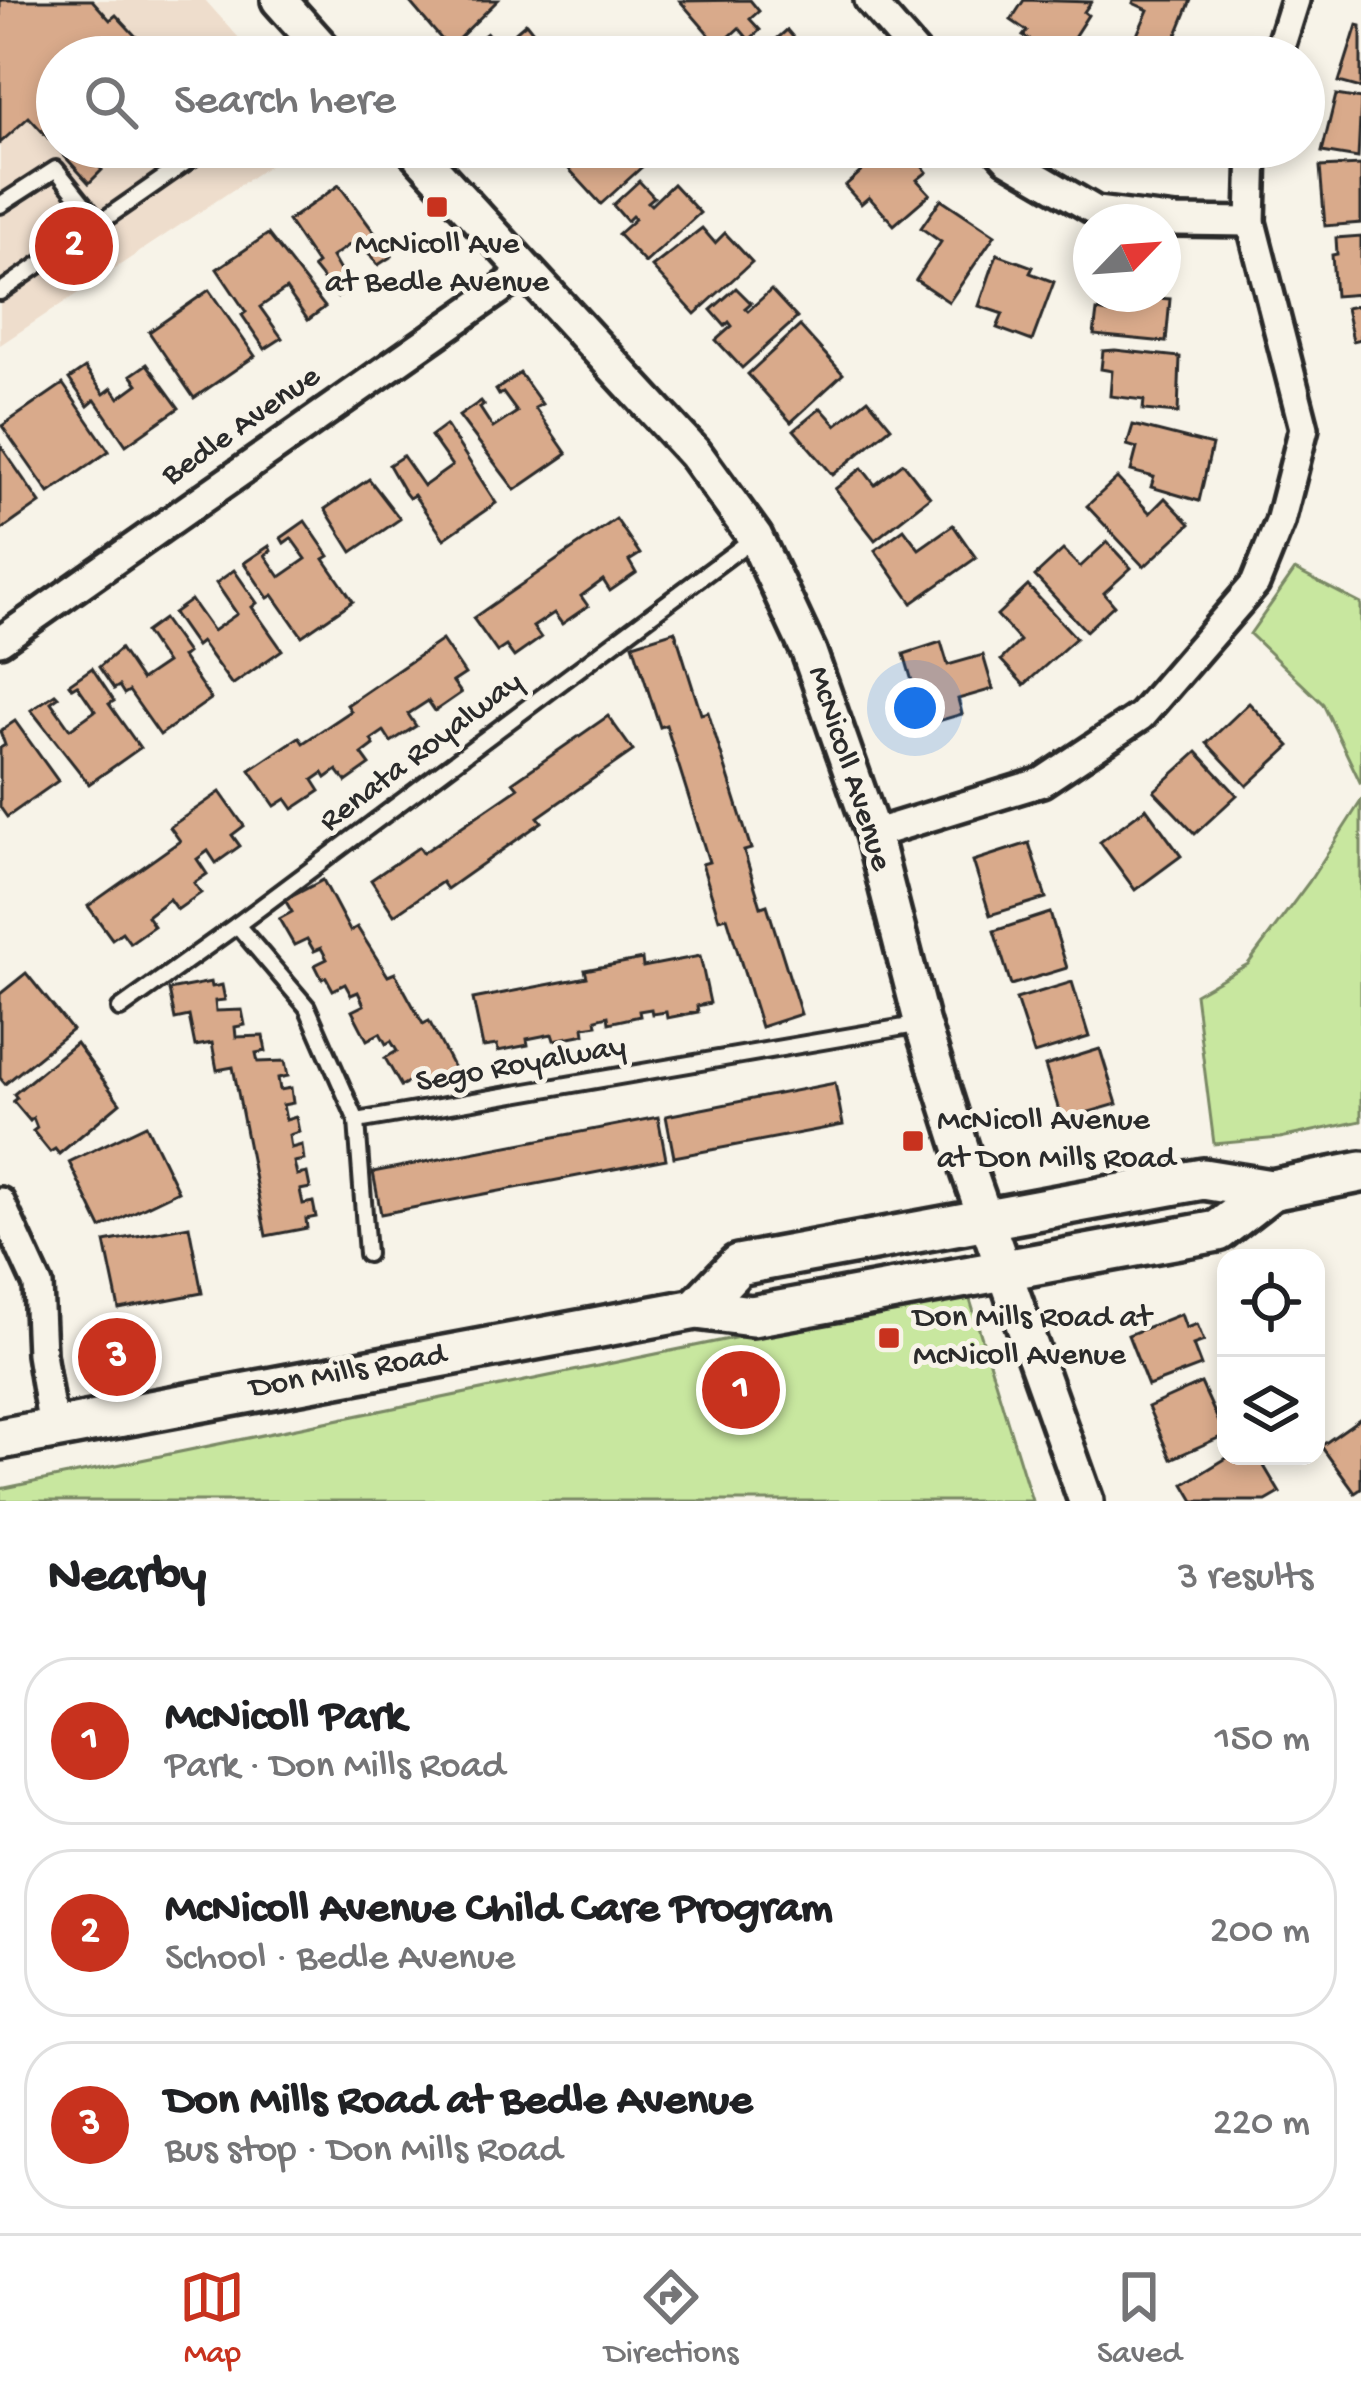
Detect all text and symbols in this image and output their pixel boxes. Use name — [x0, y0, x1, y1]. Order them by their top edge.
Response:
search box — [36, 36, 1325, 168]
icon: search — [78, 69, 144, 135]
text: Search here — [174, 76, 396, 129]
marker: McNicoll Ave at Bedle Avenue — [424, 194, 450, 220]
pin: 2 — [35, 201, 113, 291]
north arrow — [1073, 204, 1181, 312]
place label: McNicoll Ave at Bedle Avenue — [325, 227, 550, 303]
street label: Bedle Avenue — [155, 358, 329, 496]
street label: McNicoll Avenue — [797, 662, 899, 877]
street label: Renata Royalway — [313, 664, 531, 842]
your location — [885, 678, 945, 738]
street label: Sego Royalway — [413, 1029, 629, 1103]
place label: McNicoll Avenue at Don Mills Road — [937, 1103, 1178, 1179]
marker: McNicoll Avenue at Don Mills Road — [900, 1128, 926, 1154]
map controls — [1217, 1249, 1325, 1465]
button: locate — [1217, 1249, 1325, 1357]
place label: Don Mills Road at McNicoll Avenue — [911, 1300, 1154, 1376]
pin: 3 — [78, 1312, 156, 1402]
marker: Don Mills Road at McNicoll Avenue — [876, 1325, 902, 1351]
street label: Don Mills Road — [245, 1337, 452, 1409]
pin: 1 — [702, 1345, 780, 1435]
button: layers — [1217, 1357, 1325, 1465]
text: Nearby — [48, 1549, 206, 1609]
text: 3 results — [1178, 1556, 1313, 1602]
text: McNicoll Park — [165, 1692, 406, 1745]
text: 1 — [82, 1718, 98, 1764]
text: 150 m — [1215, 1718, 1310, 1764]
text: Park · Don Mills Road — [165, 1745, 505, 1791]
text: McNicoll Avenue Child Care Program — [165, 1884, 833, 1937]
text: 2 — [80, 1910, 100, 1956]
text: 200 m — [1210, 1910, 1310, 1956]
text: School · Bedle Avenue — [165, 1937, 515, 1983]
text: Don Mills Road at Bedle Avenue — [165, 2076, 752, 2129]
text: 3 — [80, 2102, 100, 2148]
text: 220 m — [1213, 2102, 1310, 2148]
text: Bus stop · Don Mills Road — [165, 2129, 562, 2175]
tab: Map — [179, 2264, 245, 2374]
tab: Directions — [604, 2264, 738, 2374]
tab: Saved — [1097, 2264, 1182, 2374]

